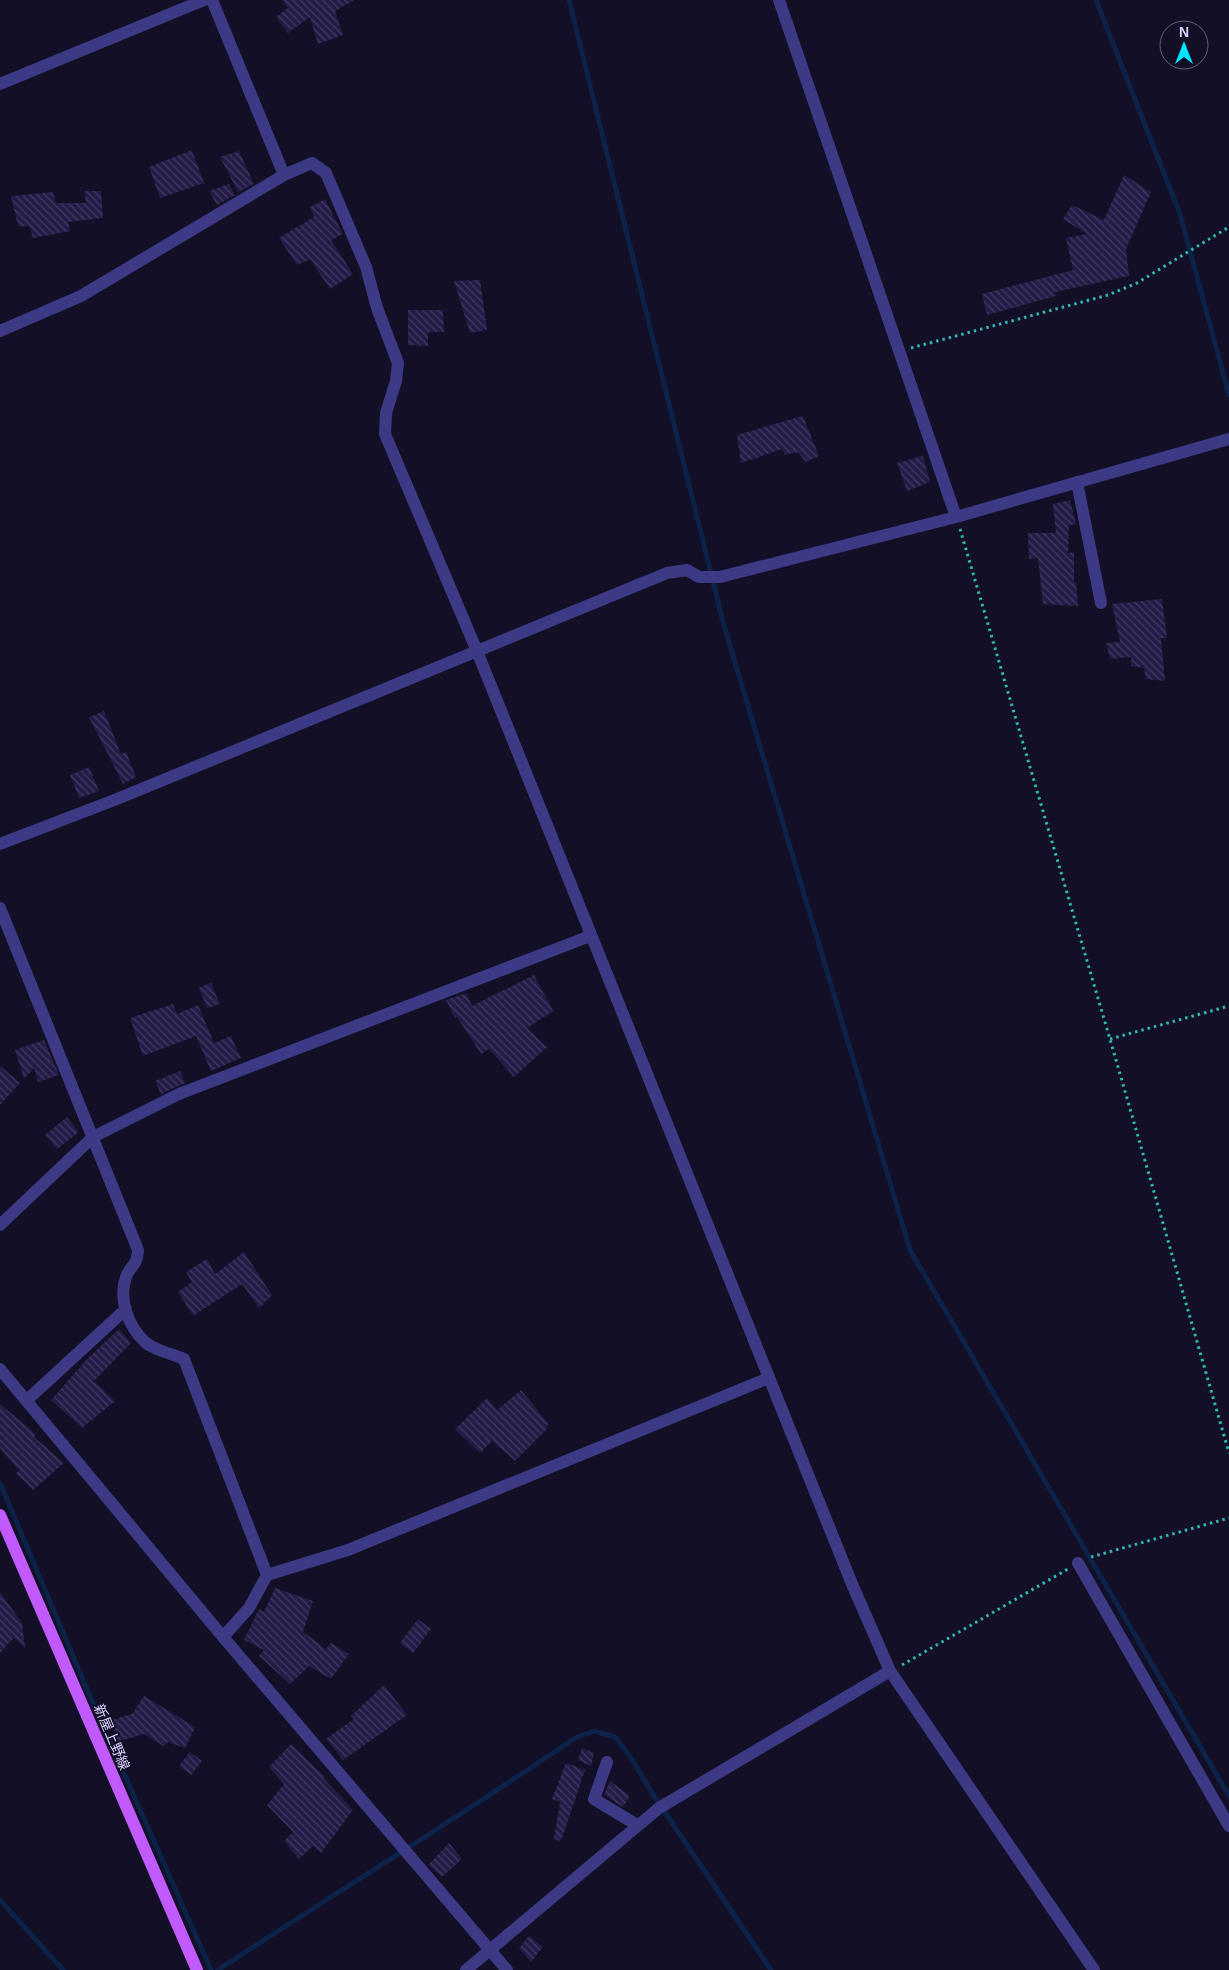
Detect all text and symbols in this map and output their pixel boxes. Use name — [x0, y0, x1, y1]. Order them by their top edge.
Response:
north arrow — [1159, 20, 1209, 70]
text: N — [1179, 24, 1189, 40]
street label: 新屋上野線 — [91, 1702, 133, 1772]

